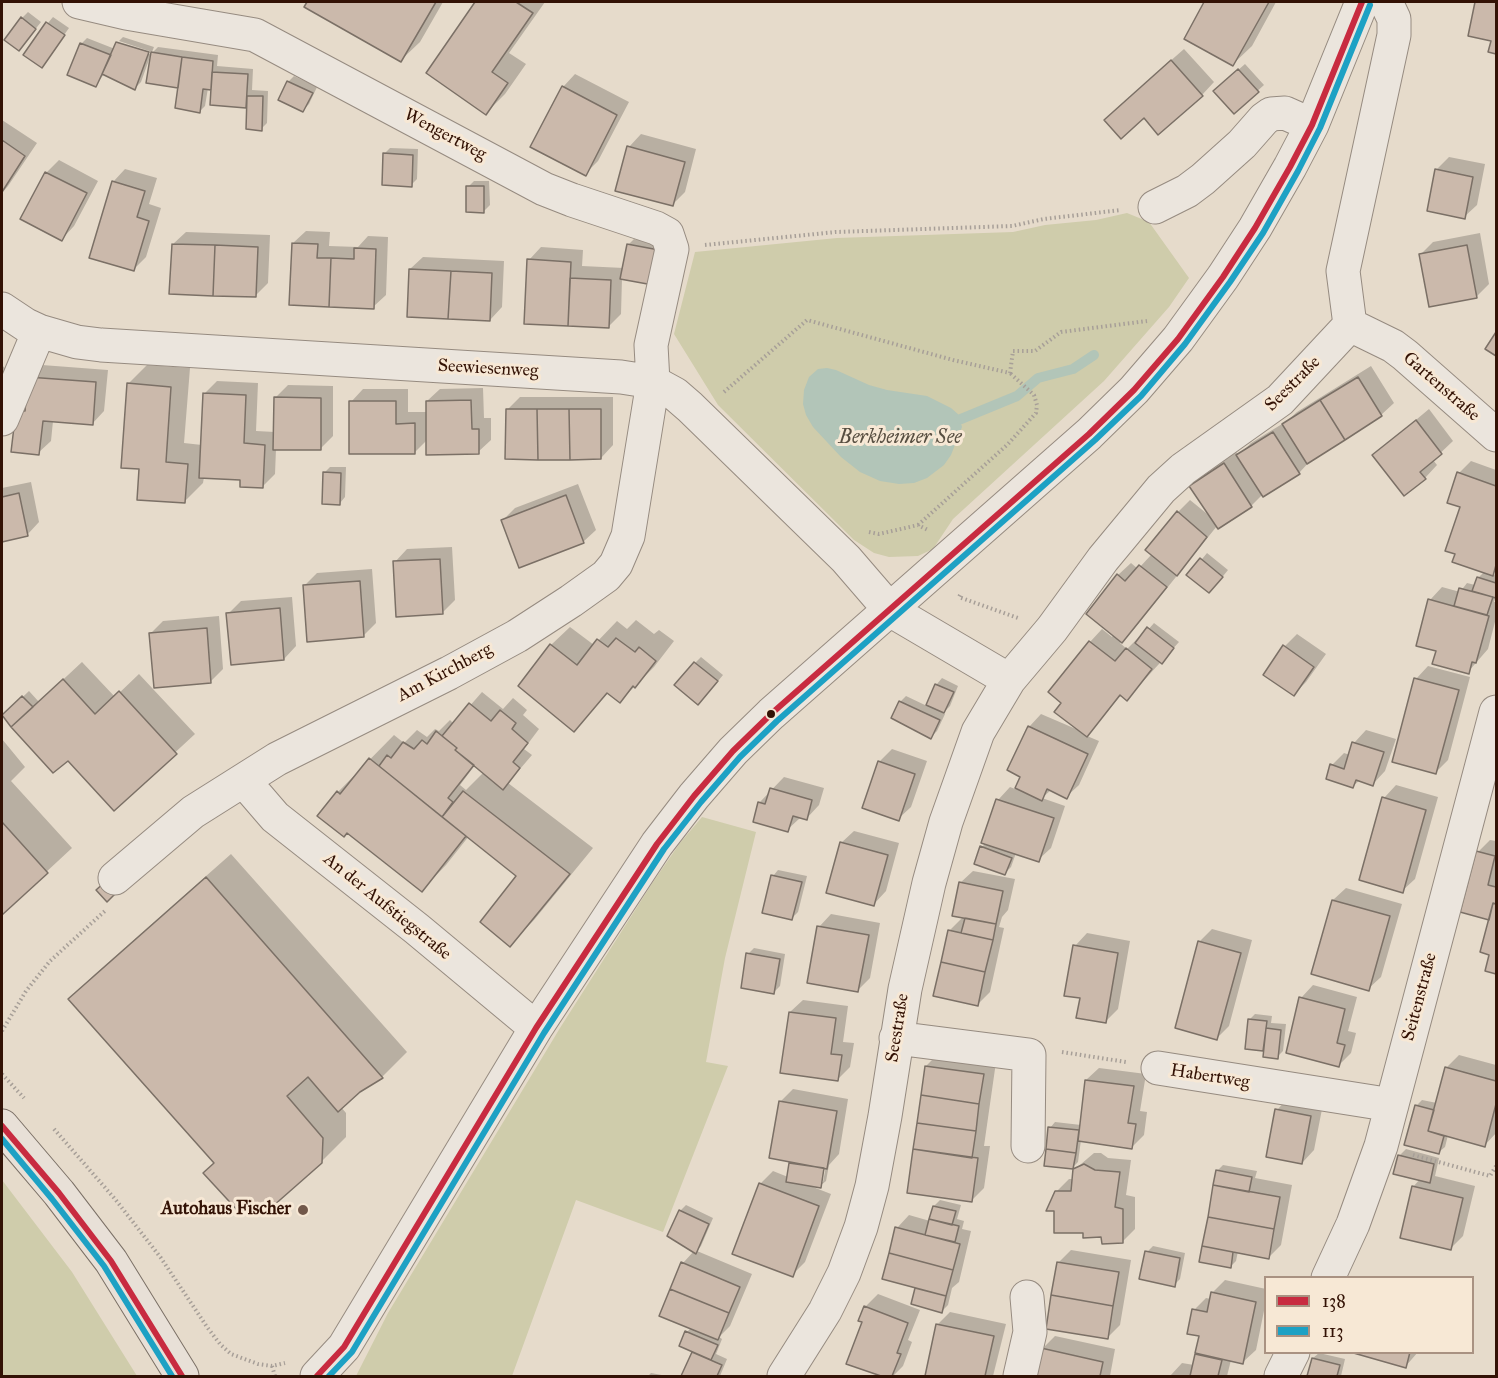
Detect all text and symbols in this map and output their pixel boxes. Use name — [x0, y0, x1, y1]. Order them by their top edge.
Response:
street label: Wengertweg — [400, 104, 490, 166]
street label: Gartenstraße — [1398, 348, 1484, 426]
street label: Seestraße — [1261, 352, 1325, 416]
street label: Seewiesenweg — [437, 356, 539, 382]
water label: Berkheimer See — [838, 426, 962, 450]
street label: Am Kirchberg — [394, 639, 496, 707]
unlabelled marker — [765, 708, 777, 720]
street label: An der Aufstiegstraße — [319, 849, 455, 965]
street label: Seitenstraße — [1398, 951, 1442, 1043]
street label: Seestraße — [882, 992, 914, 1064]
street label: Habertweg — [1169, 1060, 1251, 1094]
place label: Autohaus Fischer — [161, 1199, 291, 1221]
marker: Autohaus Fischer — [296, 1203, 310, 1217]
legend — [1264, 1276, 1474, 1354]
text: 138 — [1322, 1290, 1346, 1312]
text: 113 — [1322, 1320, 1343, 1342]

